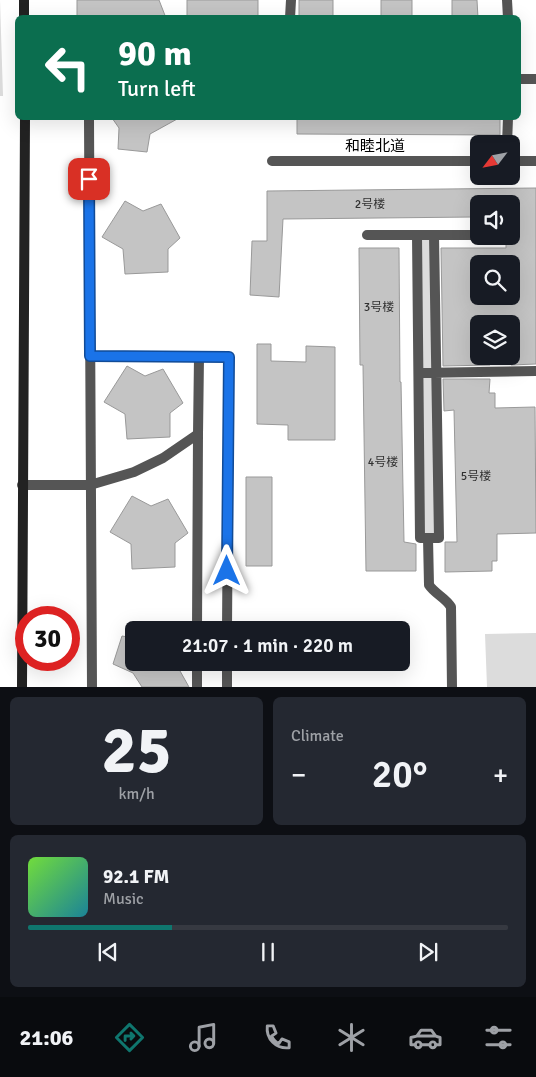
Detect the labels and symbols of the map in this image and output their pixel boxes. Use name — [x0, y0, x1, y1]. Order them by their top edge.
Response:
north arrow — [470, 135, 520, 185]
street label: 和睦北道 — [345, 137, 405, 155]
pin — [68, 158, 110, 200]
house number: 2号楼 — [355, 197, 385, 212]
house number: 3号楼 — [364, 300, 394, 315]
house number: 4号楼 — [368, 455, 398, 470]
house number: 5号楼 — [461, 469, 491, 484]
position arrow — [200, 544, 252, 596]
speed limit sign: 30 — [15, 606, 80, 671]

